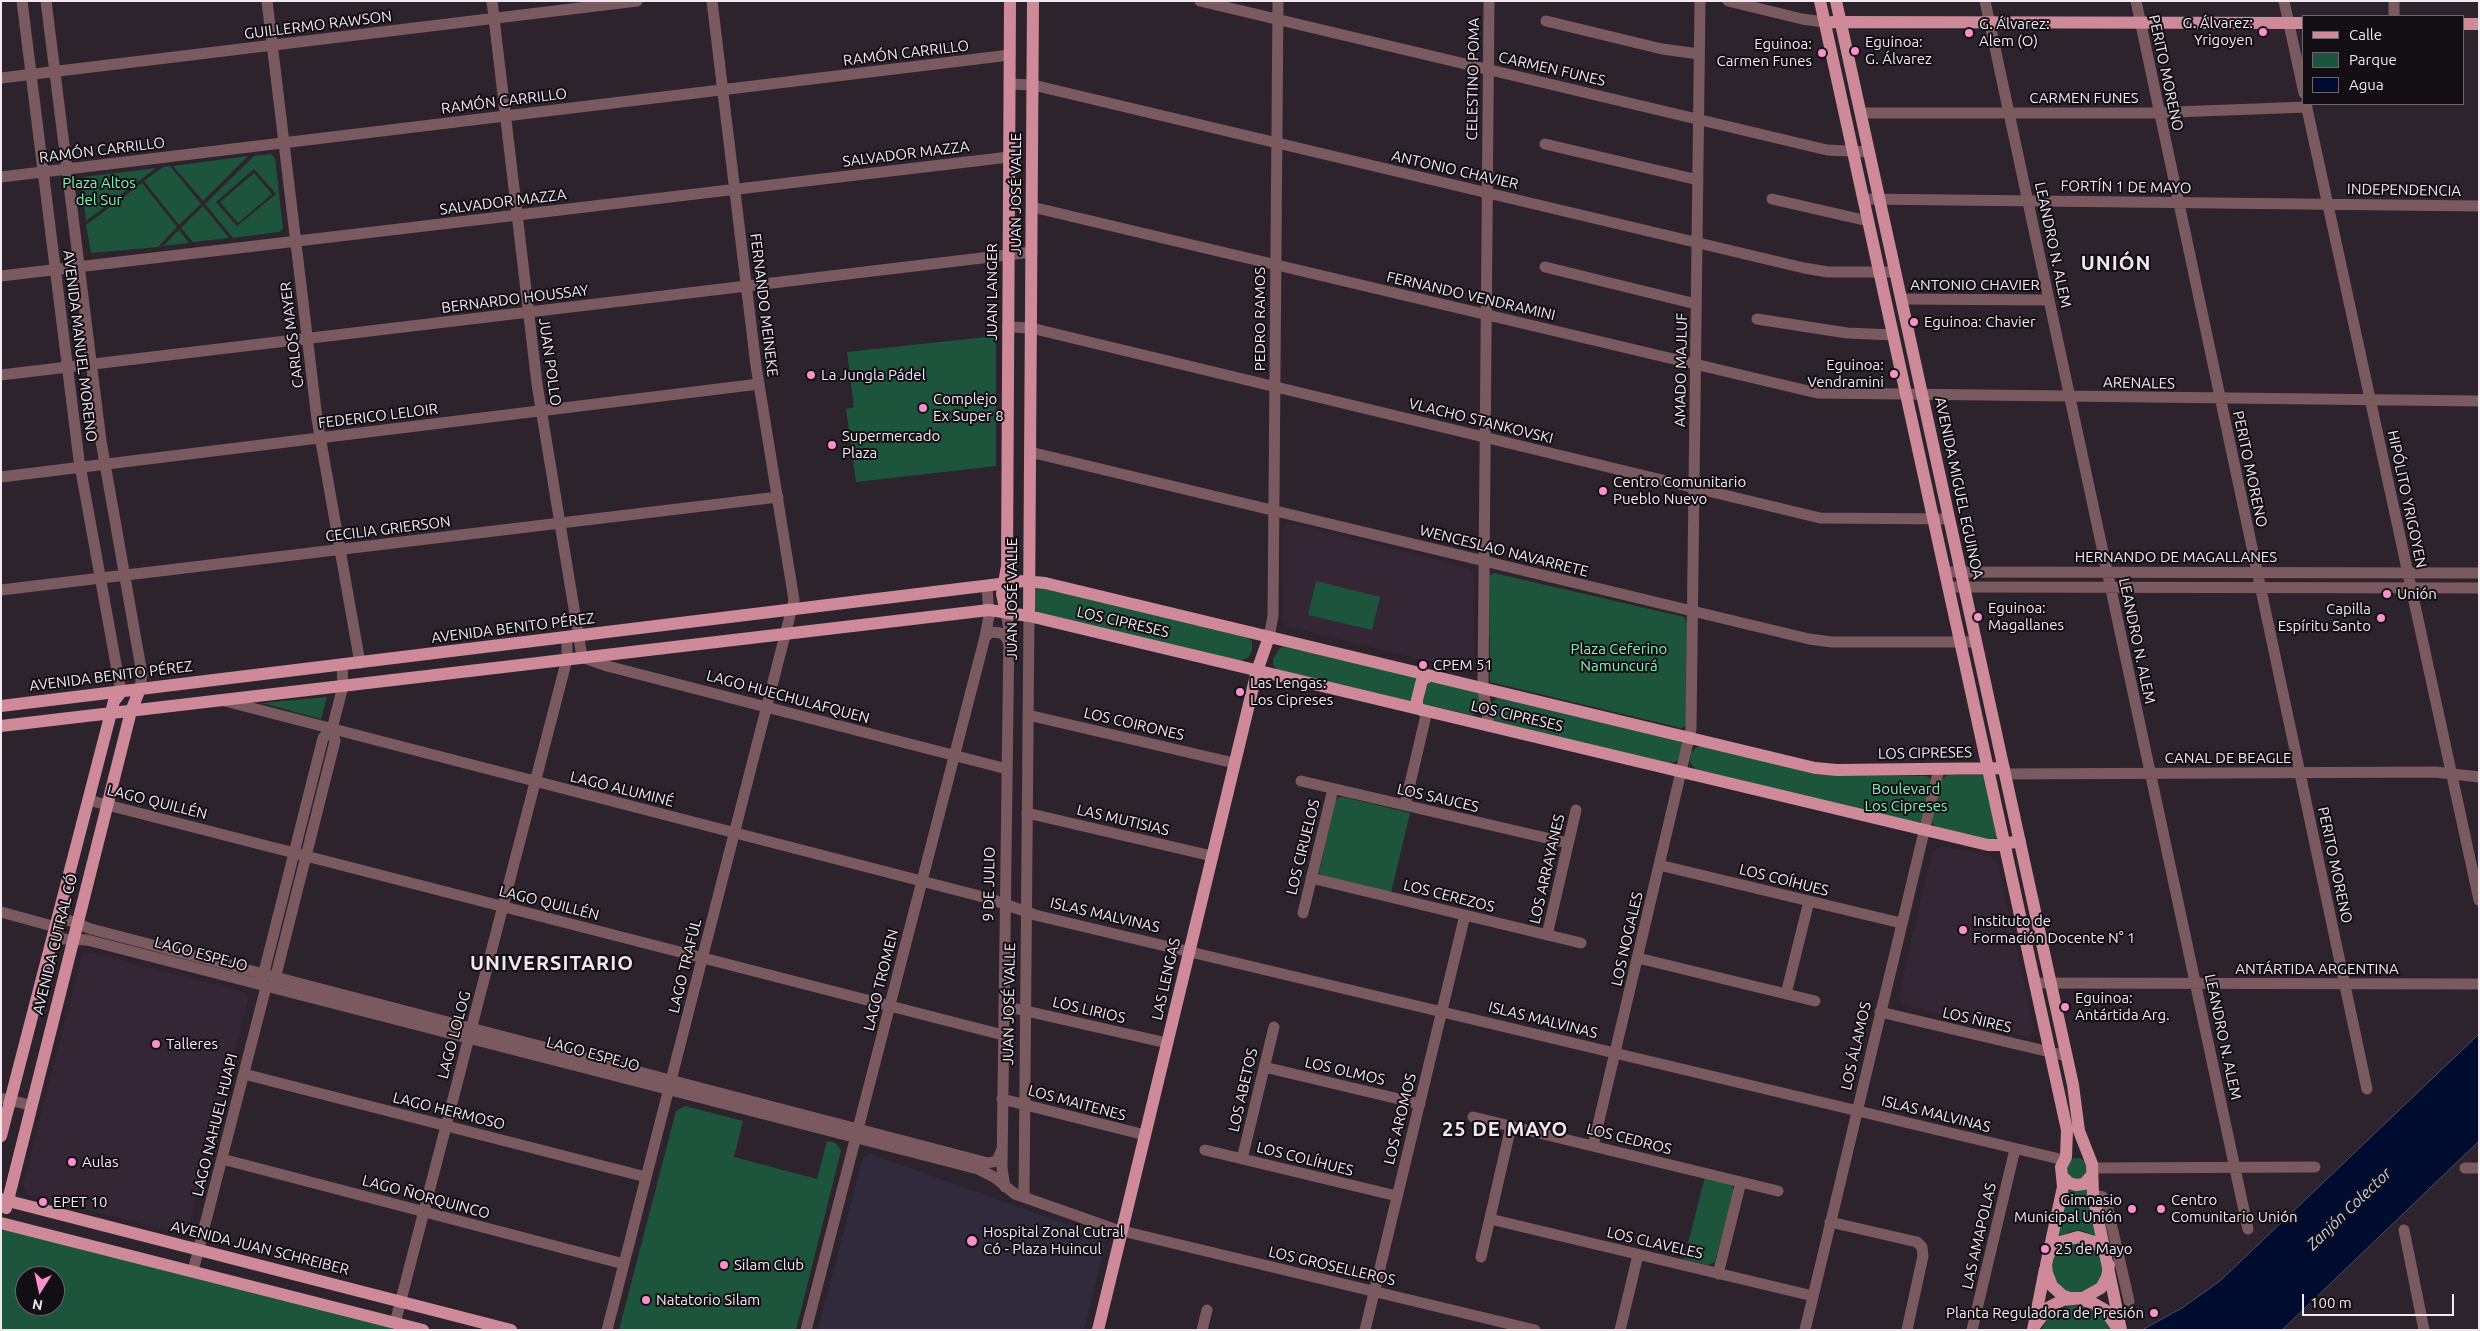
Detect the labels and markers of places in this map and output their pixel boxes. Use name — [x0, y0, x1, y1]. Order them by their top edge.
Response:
place label: G. Álvarez: Yrigoyen — [2182, 14, 2253, 49]
place label: G. Álvarez: Alem (O) — [1979, 15, 2050, 50]
marker: G. Álvarez: Yrigoyen — [2257, 26, 2269, 38]
marker: G. Álvarez: Alem (O) — [1963, 27, 1975, 39]
place label: Eguinoa: G. Álvarez — [1865, 33, 1932, 68]
place label: Eguinoa: Carmen Funes — [1717, 35, 1812, 70]
marker: Eguinoa: G. Álvarez — [1849, 45, 1861, 57]
marker: Eguinoa: Carmen Funes — [1816, 47, 1828, 59]
place label: Eguinoa: Chavier — [1924, 313, 2036, 331]
marker: Eguinoa: Chavier — [1908, 316, 1920, 328]
place label: Eguinoa: Vendramini — [1807, 356, 1884, 391]
place label: La Jungla Pádel — [821, 366, 926, 384]
marker: Eguinoa: Vendramini — [1888, 368, 1900, 380]
marker: La Jungla Pádel — [805, 369, 817, 381]
place label: Complejo Ex Super 8 — [933, 390, 1004, 425]
marker: Complejo Ex Super 8 — [917, 402, 929, 414]
place label: Supermercado Plaza — [842, 427, 940, 462]
marker: Supermercado Plaza — [826, 439, 838, 451]
place label: Centro Comunitario Pueblo Nuevo — [1613, 473, 1746, 508]
marker: Centro Comunitario Pueblo Nuevo — [1597, 485, 1609, 497]
place label: Unión — [2397, 585, 2437, 603]
marker: Unión — [2381, 588, 2393, 600]
place label: Eguinoa: Magallanes — [1988, 599, 2064, 634]
place label: Capilla Espíritu Santo — [2278, 600, 2371, 635]
marker: Eguinoa: Magallanes — [1972, 611, 1984, 623]
marker: Capilla Espíritu Santo — [2375, 612, 2387, 624]
place label: CPEM 51 — [1433, 656, 1493, 674]
marker: CPEM 51 — [1417, 659, 1429, 671]
place label: Las Lengas: Los Cipreses — [1250, 674, 1333, 709]
marker: Las Lengas: Los Cipreses — [1234, 686, 1246, 698]
place label: Instituto de Formación Docente N° 1 — [1973, 912, 2136, 947]
marker: Instituto de Formación Docente N° 1 — [1957, 924, 1969, 936]
place label: Eguinoa: Antártida Arg. — [2075, 989, 2170, 1024]
marker: Eguinoa: Antártida Arg. — [2059, 1001, 2071, 1013]
place label: Talleres — [166, 1035, 218, 1053]
marker: Talleres — [150, 1038, 162, 1050]
place label: Aulas — [82, 1153, 118, 1171]
marker: Aulas — [66, 1156, 78, 1168]
place label: Gimnasio Municipal Unión — [2014, 1191, 2122, 1226]
place label: Centro Comunitario Unión — [2171, 1191, 2298, 1226]
place label: EPET 10 — [53, 1193, 107, 1211]
marker: EPET 10 — [37, 1196, 49, 1208]
marker: Gimnasio Municipal Unión — [2126, 1203, 2138, 1215]
marker: Centro Comunitario Unión — [2155, 1203, 2167, 1215]
place label: Hospital Zonal Cutral Có - Plaza Huincul — [983, 1223, 1124, 1258]
marker: Hospital Zonal Cutral Có - Plaza Huincul — [965, 1234, 979, 1248]
place label: 25 de Mayo — [2055, 1240, 2133, 1258]
marker: 25 de Mayo — [2039, 1243, 2051, 1255]
place label: Silam Club — [734, 1256, 804, 1274]
marker: Silam Club — [718, 1259, 730, 1271]
place label: Natatorio Silam — [656, 1291, 760, 1309]
marker: Natatorio Silam — [640, 1294, 652, 1306]
place label: Planta Reguladora de Presión — [1946, 1304, 2144, 1322]
marker: Planta Reguladora de Presión — [2148, 1307, 2160, 1319]

